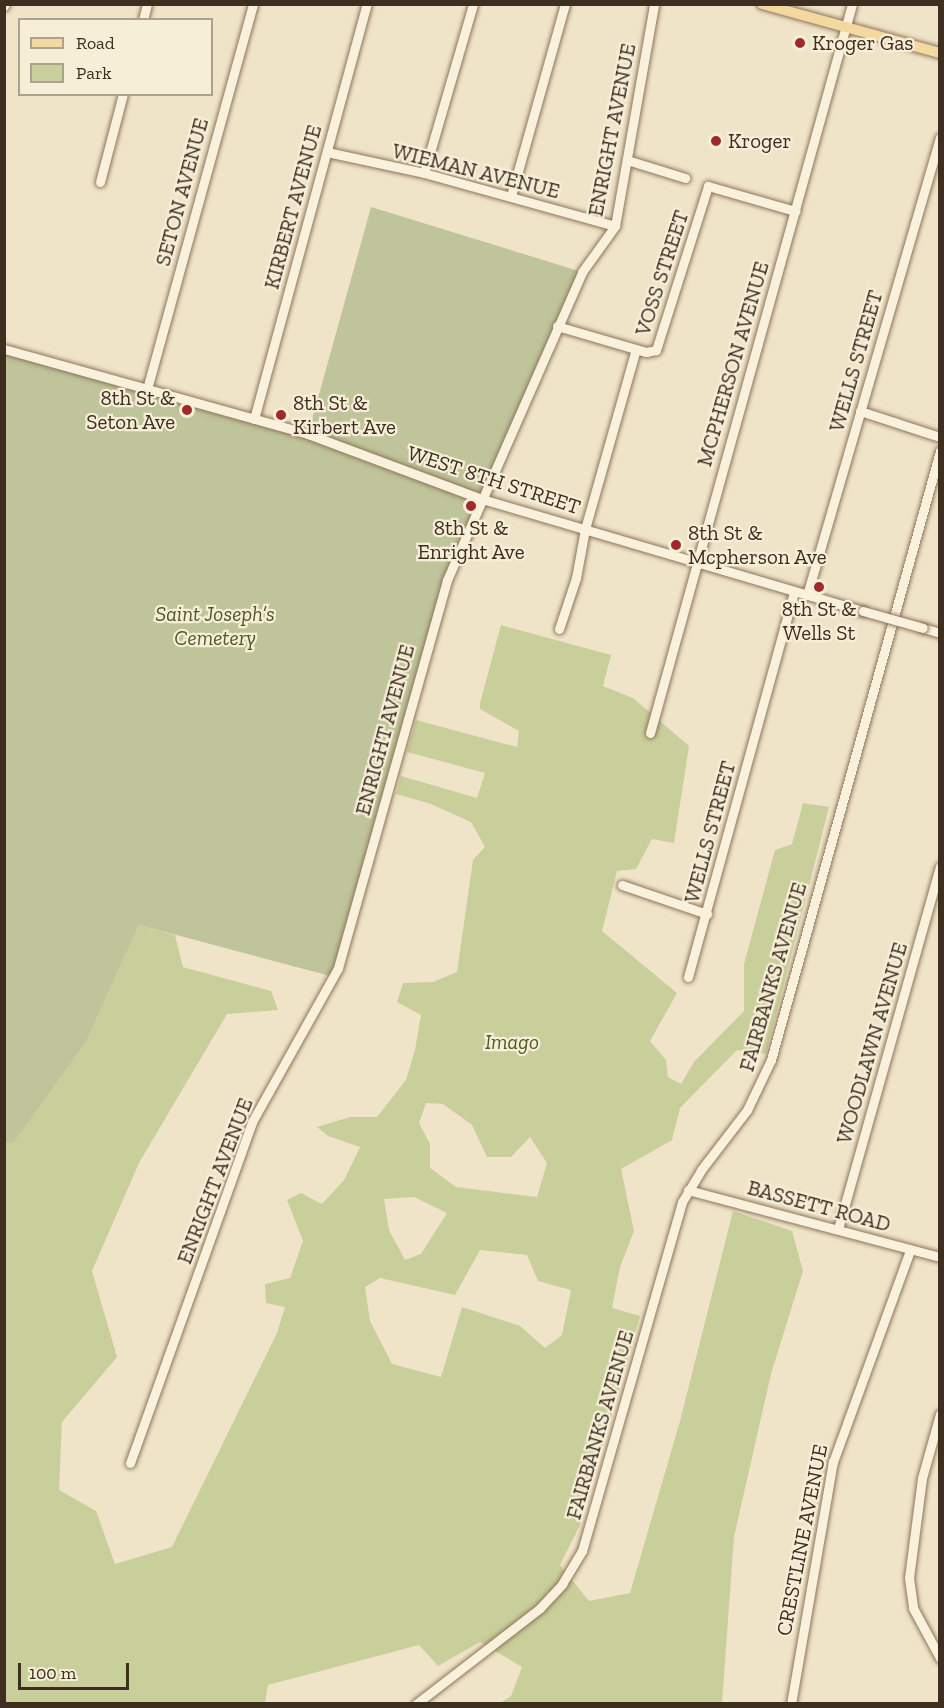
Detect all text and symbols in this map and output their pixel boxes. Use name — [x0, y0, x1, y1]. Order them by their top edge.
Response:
legend — [18, 18, 213, 96]
place label: Kroger Gas — [812, 30, 914, 56]
text: Road — [76, 32, 115, 54]
marker: Kroger Gas — [793, 36, 807, 50]
street label: ENRIGHT AVENUE — [583, 41, 641, 219]
text: Park — [76, 62, 112, 84]
street label: SETON AVENUE — [150, 115, 214, 269]
street label: KIRBERT AVENUE — [259, 122, 327, 292]
place label: Kroger — [728, 128, 791, 154]
marker: Kroger — [709, 134, 723, 148]
street label: WIEMAN AVENUE — [389, 138, 563, 204]
street label: VOSS STREET — [630, 207, 694, 339]
street label: MCPHERSON AVENUE — [692, 258, 774, 470]
street label: WELLS STREET — [824, 288, 888, 434]
place label: 8th St & Seton Ave — [86, 385, 175, 435]
place label: 8th St & Kirbert Ave — [293, 390, 396, 440]
marker: 8th St & Seton Ave — [180, 403, 194, 417]
marker: 8th St & Kirbert Ave — [274, 408, 288, 422]
street label: WEST 8TH STREET — [404, 440, 584, 520]
marker: 8th St & Enright Ave — [464, 499, 478, 513]
place label: 8th St & Enright Ave — [417, 515, 525, 565]
place label: 8th St & Mcpherson Ave — [688, 520, 827, 570]
marker: 8th St & Mcpherson Ave — [669, 538, 683, 552]
marker: 8th St & Wells St — [812, 580, 826, 594]
place label: 8th St & Wells St — [782, 596, 856, 646]
park label: Saint Joseph’s Cemetery — [155, 601, 275, 651]
street label: ENRIGHT AVENUE — [350, 641, 420, 819]
street label: WELLS STREET — [679, 758, 741, 906]
street label: FAIRBANKS AVENUE — [734, 879, 812, 1075]
street label: WOODLAWN AVENUE — [831, 939, 913, 1147]
park label: Imago — [485, 1029, 539, 1055]
street label: ENRIGHT AVENUE — [172, 1094, 258, 1268]
street label: BASSETT ROAD — [745, 1175, 893, 1237]
street label: FAIRBANKS AVENUE — [561, 1327, 639, 1523]
street label: CRESTLINE AVENUE — [771, 1442, 833, 1638]
scale bar — [21, 1651, 132, 1689]
text: 100 m — [29, 1662, 76, 1684]

